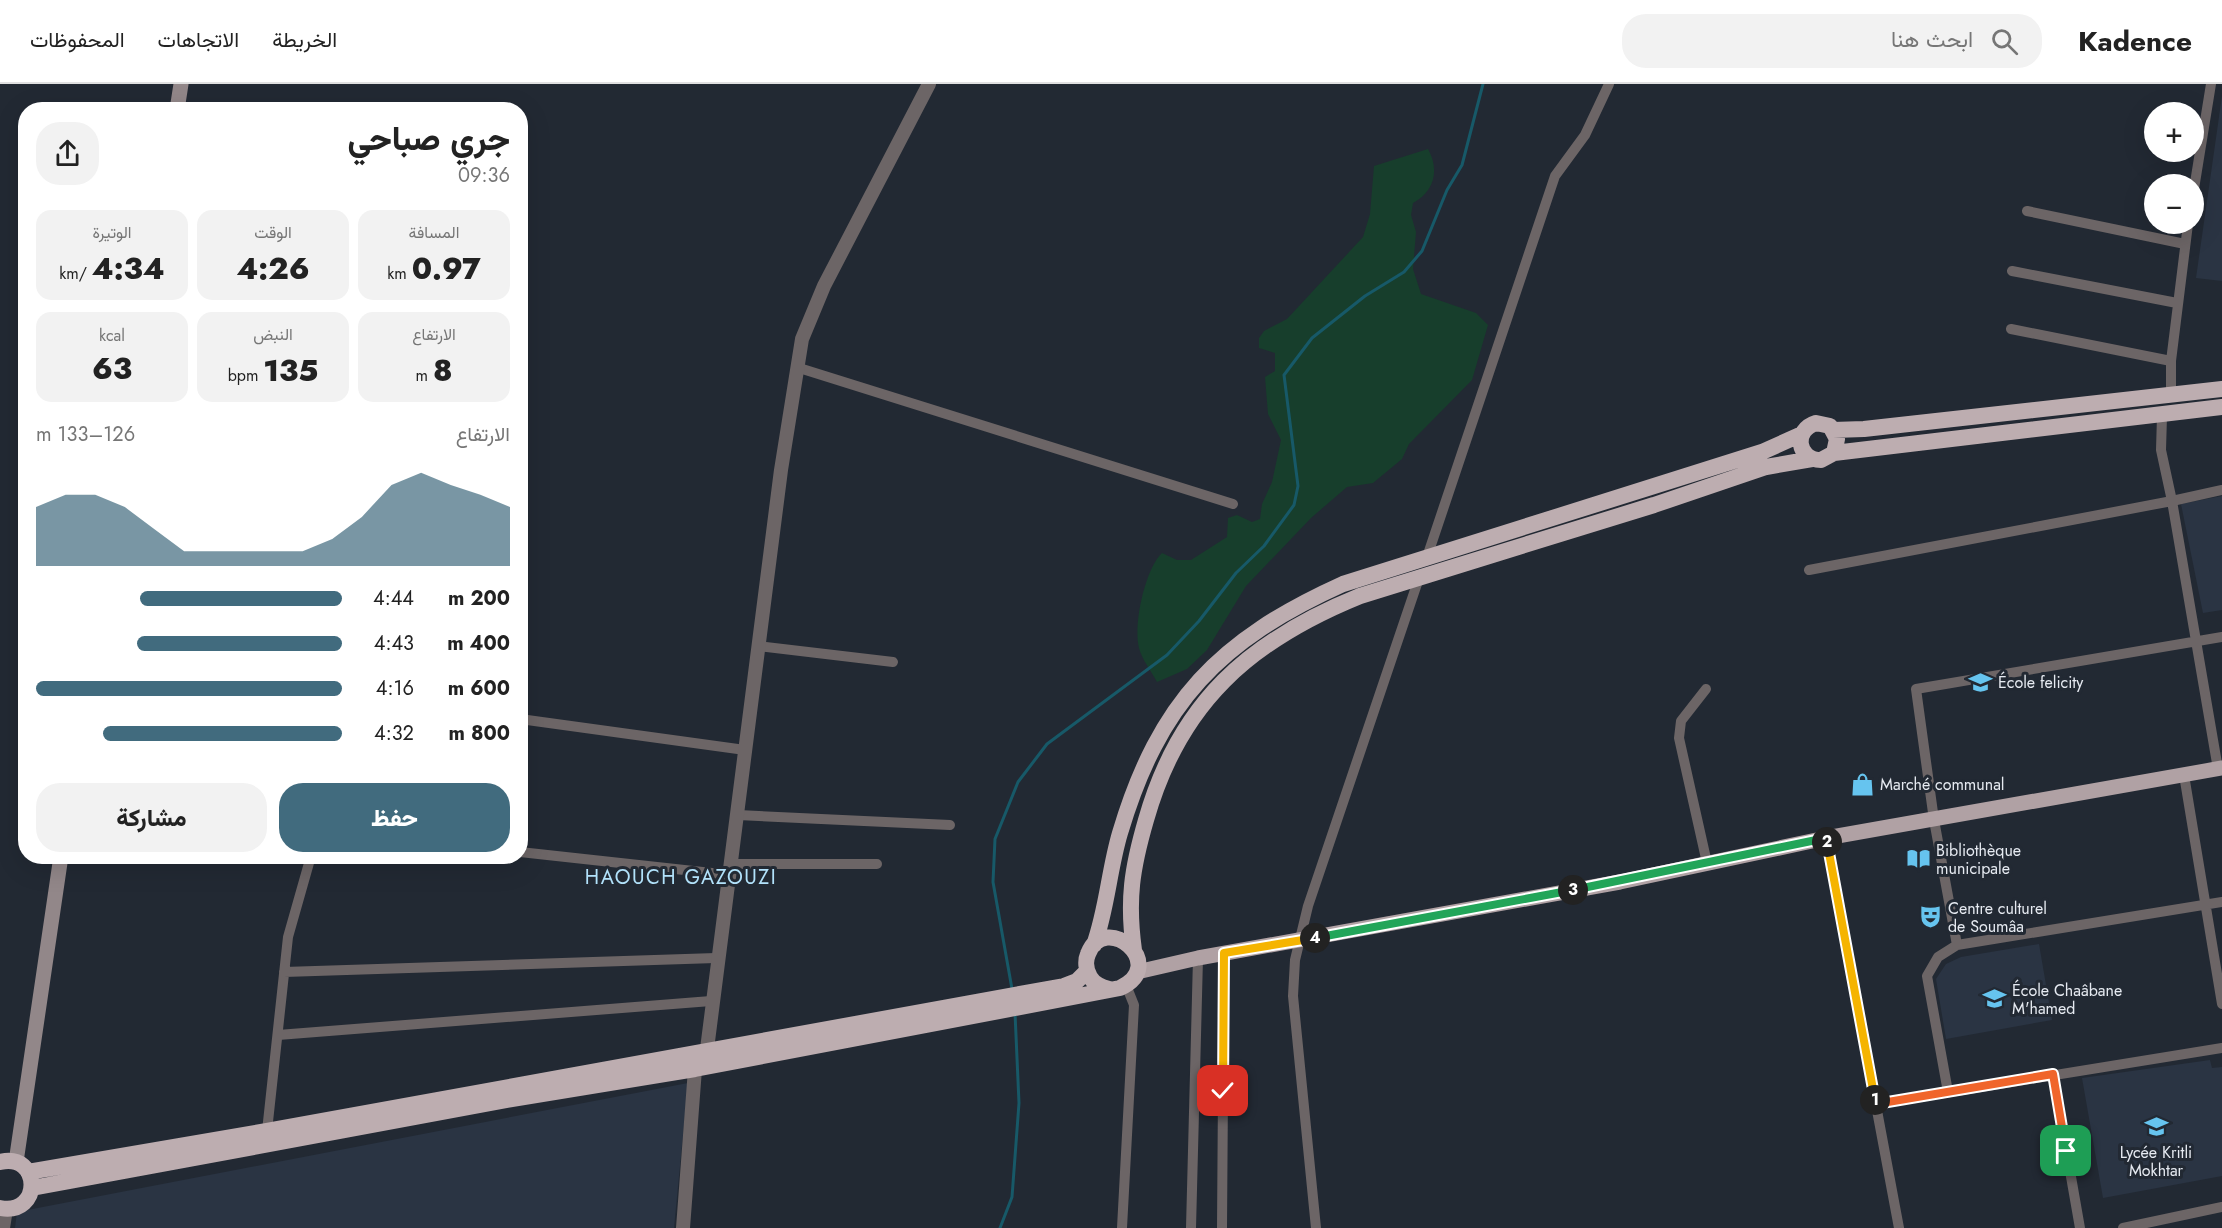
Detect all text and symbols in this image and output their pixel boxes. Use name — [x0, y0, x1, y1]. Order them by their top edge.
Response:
search box — [1622, 14, 2042, 68]
text: Kadence — [2078, 21, 2192, 62]
text: ابحث هنا — [1891, 23, 1973, 55]
text: المحفوظات — [30, 25, 125, 55]
text: الاتجاهات — [158, 25, 239, 55]
text: الخريطة — [272, 25, 337, 55]
icon: search — [1988, 25, 2021, 58]
map controls — [2144, 102, 2204, 234]
button: + — [2144, 102, 2204, 162]
text: جري صباحي — [347, 115, 510, 162]
button: share — [36, 122, 99, 185]
text: 09:36 — [458, 161, 510, 190]
button: − — [2144, 174, 2204, 234]
text: الوتيرة — [92, 221, 132, 244]
text: الوقت — [254, 221, 292, 244]
text: المسافة — [409, 221, 459, 244]
text: 4:34 — [92, 247, 165, 290]
text: 4:26 — [236, 247, 310, 290]
text: 0.97 — [412, 247, 481, 290]
text: /km — [59, 262, 92, 285]
text: km — [387, 262, 412, 285]
text: النبض — [253, 323, 293, 346]
text: الارتفاع — [412, 323, 456, 346]
text: kcal — [99, 324, 125, 347]
text: 63 — [92, 347, 132, 390]
text: 135 — [263, 349, 318, 392]
text: 8 — [433, 349, 452, 392]
text: bpm — [228, 364, 263, 387]
text: m — [416, 364, 433, 387]
text: 126–133 m — [36, 420, 135, 449]
text: الارتفاع — [456, 420, 510, 449]
text: 4:44 — [373, 584, 414, 613]
text: 200 m — [448, 584, 510, 613]
text: 4:43 — [374, 629, 414, 658]
text: 400 m — [447, 629, 510, 658]
school or university icon: École felicity — [1967, 669, 1993, 695]
place label: École felicity — [1998, 671, 2084, 694]
text: 4:16 — [376, 674, 414, 703]
text: 600 m — [448, 674, 510, 703]
text: 4:32 — [374, 719, 414, 748]
text: 800 m — [449, 719, 510, 748]
shop icon: Marché communal — [1849, 771, 1875, 797]
place label: Marché communal — [1880, 773, 2005, 796]
button: مشاركة — [36, 783, 267, 852]
button: حفظ — [279, 783, 510, 852]
pin: 2 — [1812, 827, 1842, 857]
text: 2 — [1822, 830, 1832, 853]
place label: Bibliothèque municipale — [1936, 839, 2021, 880]
library icon: Bibliothèque municipale — [1905, 846, 1931, 872]
district label: HAOUCH GAZOUZI — [585, 863, 777, 892]
pin: 3 — [1558, 875, 1588, 905]
text: 3 — [1568, 878, 1578, 901]
place label: Centre culturel de Soumâa — [1948, 897, 2047, 938]
theatre icon: Centre culturel de Soumâa — [1917, 904, 1943, 930]
pin: 4 — [1300, 923, 1330, 953]
text: 4 — [1309, 926, 1321, 949]
place label: École Chaâbane M'hamed — [2012, 979, 2122, 1020]
school or university icon: École Chaâbane M'hamed — [1981, 986, 2007, 1012]
pin — [1197, 1065, 1248, 1116]
icon: check — [1206, 1074, 1239, 1107]
pin: 1 — [1860, 1085, 1890, 1115]
text: 1 — [1871, 1088, 1879, 1111]
school or university icon: Lycée Kritli Mokhtar — [2143, 1114, 2169, 1140]
pin — [2040, 1125, 2091, 1176]
icon: arrive — [2049, 1134, 2082, 1167]
place label: Lycée Kritli Mokhtar — [2120, 1141, 2192, 1182]

